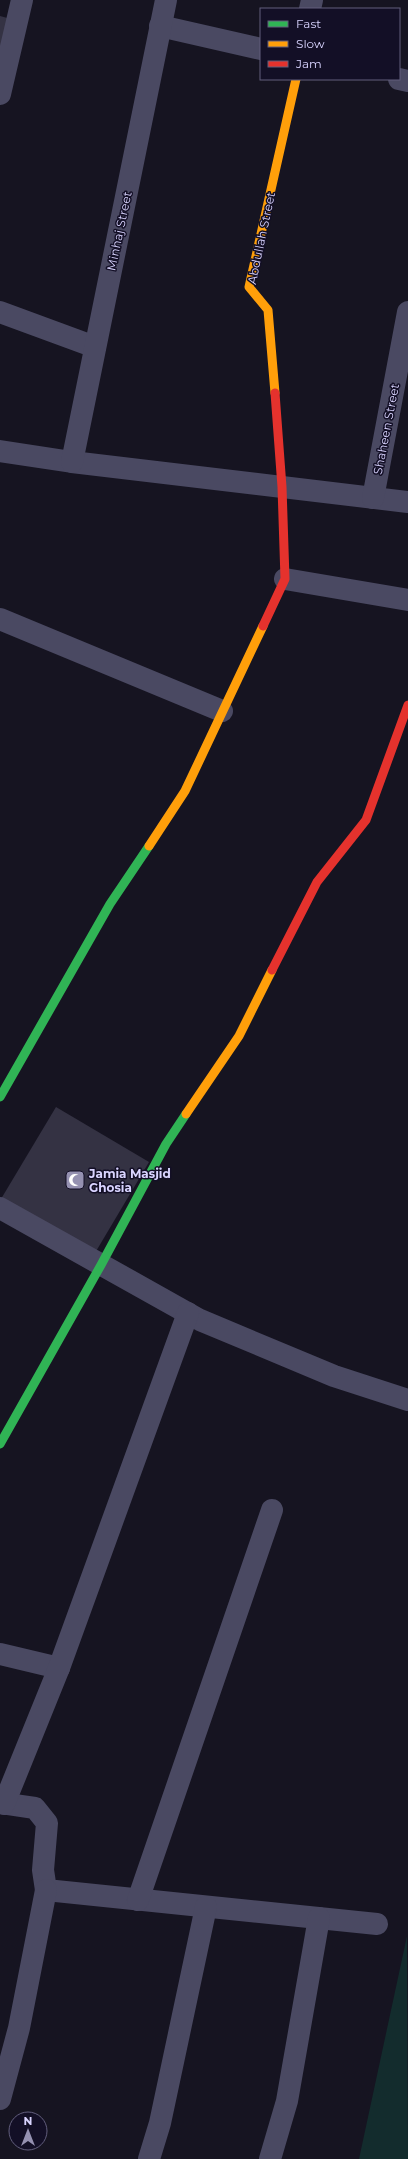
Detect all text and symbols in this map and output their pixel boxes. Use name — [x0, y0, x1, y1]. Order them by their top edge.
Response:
legend — [260, 8, 400, 80]
text: Fast — [296, 16, 321, 31]
text: Slow — [296, 36, 325, 51]
text: Jam — [295, 56, 322, 71]
street label: Minhaj Street — [103, 190, 135, 272]
street label: Abdullah Street — [244, 190, 278, 286]
street label: Shaheen Street — [370, 382, 402, 476]
place label: Jamia Masjid Ghosia — [88, 1166, 171, 1195]
mosque icon: Jamia Masjid Ghosia — [64, 1169, 86, 1191]
north arrow — [8, 2111, 48, 2151]
text: N — [24, 2114, 32, 2128]

